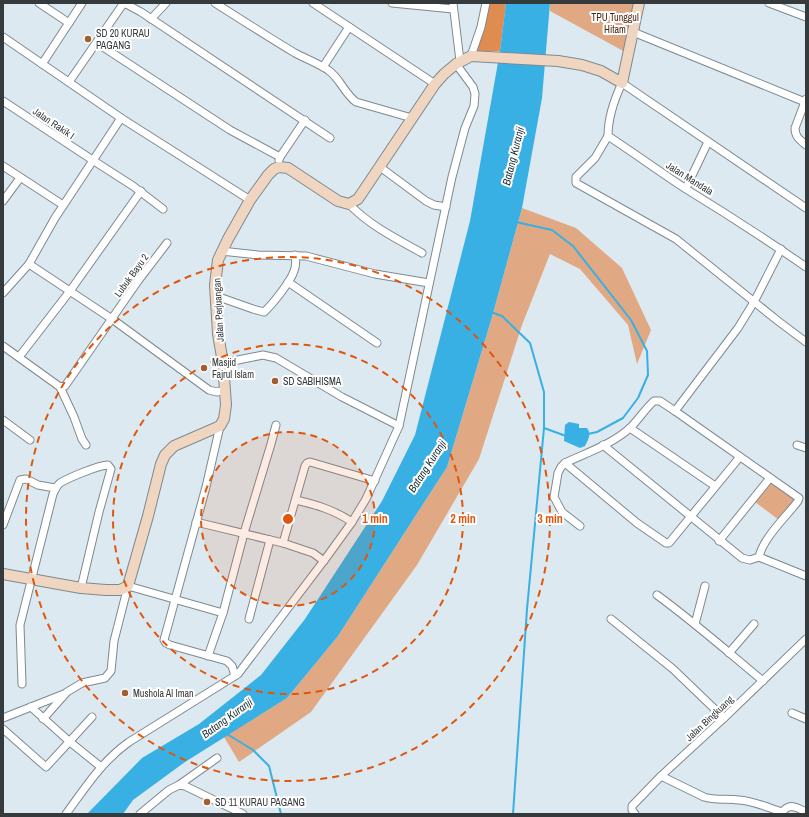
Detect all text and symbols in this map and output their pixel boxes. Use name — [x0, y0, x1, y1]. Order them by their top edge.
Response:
park label: TPU Tunggul Hitam — [591, 11, 639, 36]
place label: SD 20 KURAU PAGANG — [96, 27, 150, 52]
marker: SD 20 KURAU PAGANG — [83, 34, 93, 44]
street label: Jalan Rakik I — [30, 105, 77, 142]
water label: Batang Kuranji — [499, 125, 527, 187]
street label: Jalan Mandala — [664, 159, 716, 198]
street label: Lubuk Bayu 2 — [111, 251, 152, 299]
street label: Jalan Perjuangan — [210, 278, 227, 342]
place label: Masjid Fajrul Islam — [212, 356, 254, 381]
marker: Masjid Fajrul Islam — [199, 363, 209, 373]
place label: SD SABIHISMA — [283, 375, 342, 388]
marker: SD SABIHISMA — [270, 376, 280, 386]
water label: Batang Kuranji — [405, 437, 449, 495]
text: 1 min — [362, 511, 388, 527]
text: 2 min — [450, 511, 476, 527]
text: 3 min — [537, 511, 563, 527]
centre of rings — [281, 512, 295, 526]
place label: Mushola Al Iman — [133, 687, 194, 700]
marker: Mushola Al Iman — [120, 688, 130, 698]
street label: Jalan Bingkuang — [683, 692, 736, 744]
water label: Batang Kuranji — [199, 695, 256, 741]
place label: SD 11 KURAU PAGANG — [215, 796, 305, 809]
marker: SD 11 KURAU PAGANG — [202, 797, 212, 807]

